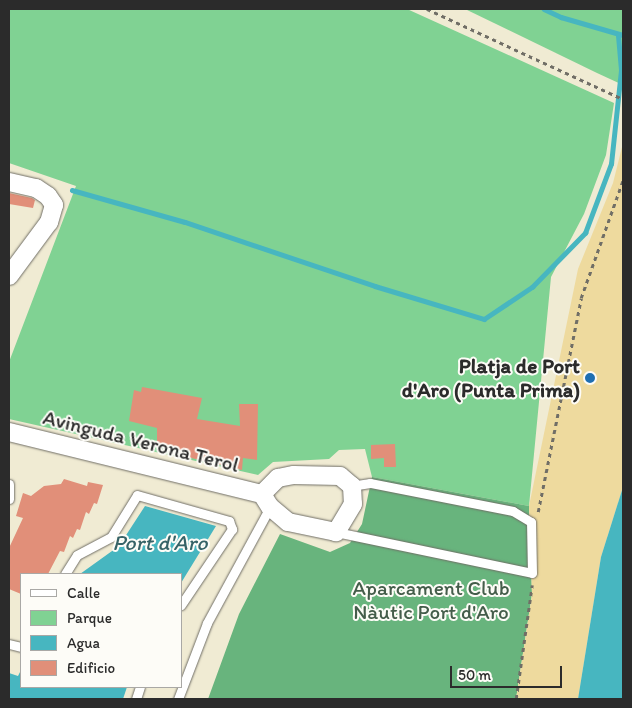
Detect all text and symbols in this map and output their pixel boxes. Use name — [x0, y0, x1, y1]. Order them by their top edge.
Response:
place label: Platja de Port d'Aro (Punta Prima) — [403, 353, 580, 403]
marker: Platja de Port d'Aro (Punta Prima) — [584, 372, 596, 384]
street label: Avinguda Verona Terol — [40, 404, 242, 478]
water label: Port d'Aro — [113, 530, 207, 556]
legend — [20, 573, 182, 688]
park label: Aparcament Club Nàutic Port d'Aro — [352, 575, 510, 625]
text: Calle — [67, 584, 100, 602]
text: Parque — [67, 609, 112, 627]
text: Agua — [67, 634, 100, 652]
scale bar — [452, 656, 564, 688]
text: Edificio — [67, 659, 115, 677]
text: 50 m — [458, 666, 491, 684]

